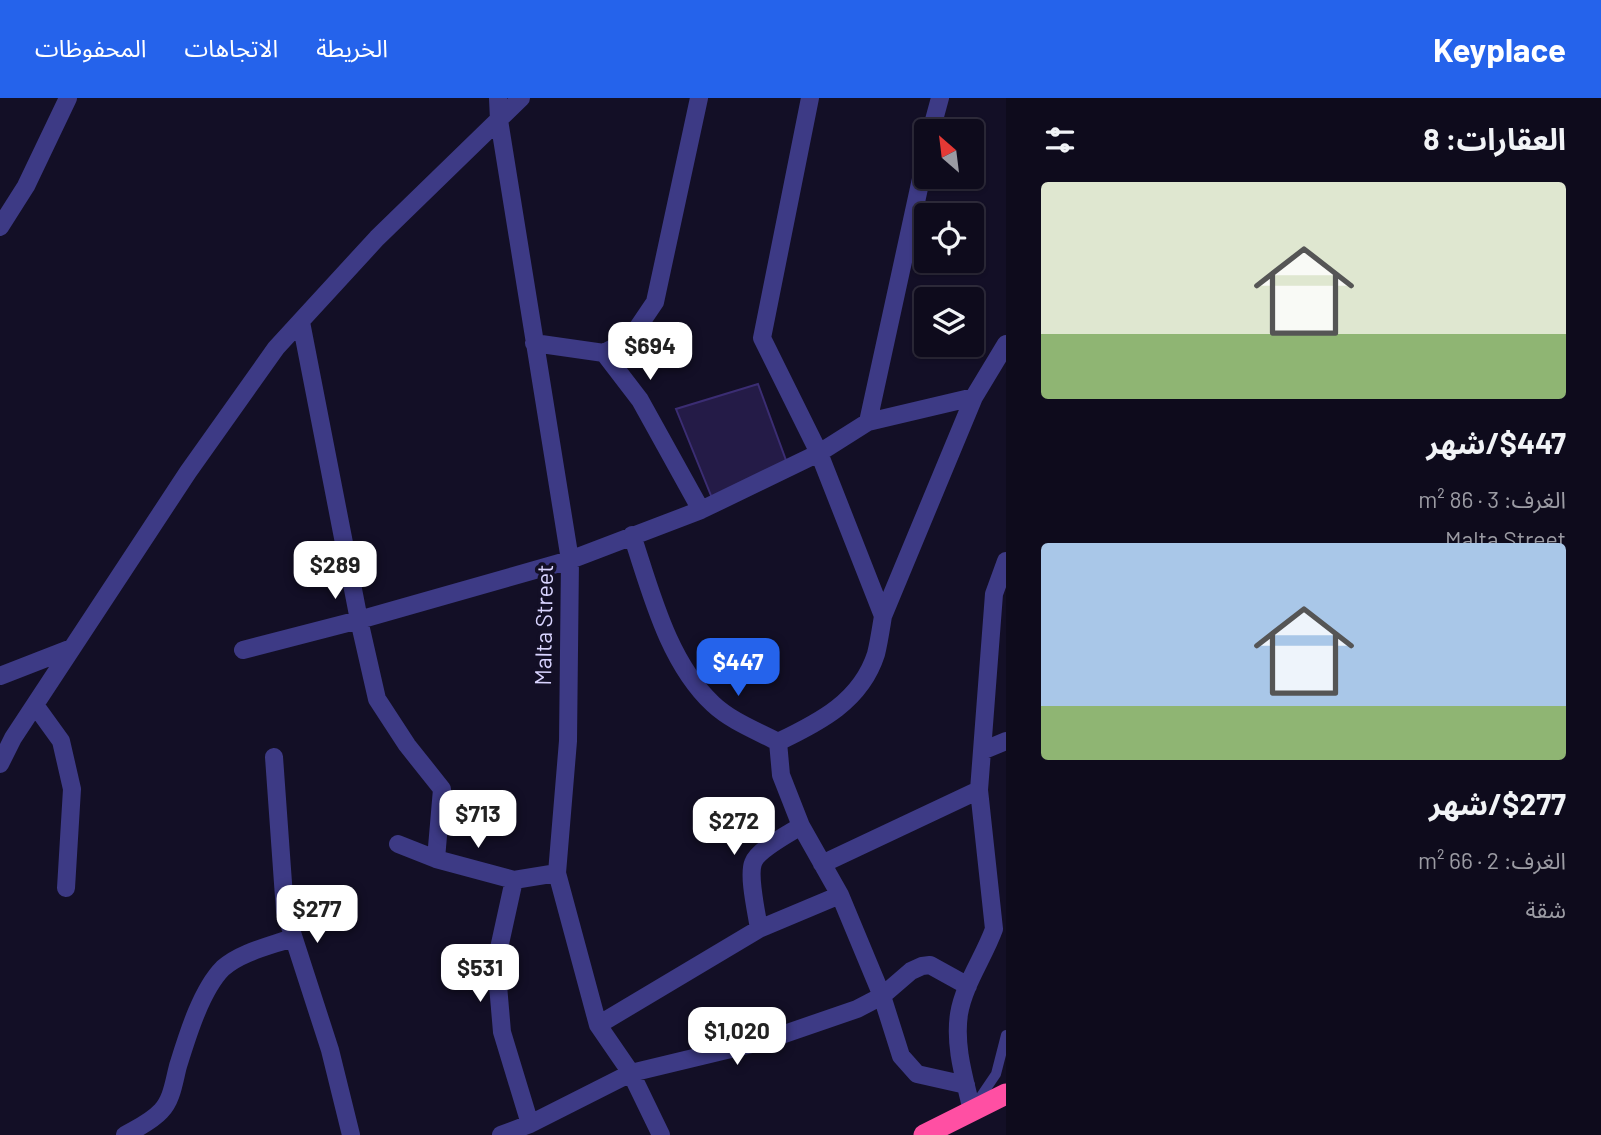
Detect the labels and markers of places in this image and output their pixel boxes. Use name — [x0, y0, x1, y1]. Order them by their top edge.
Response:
pin: $694 — [609, 322, 691, 382]
pin: $289 — [294, 542, 376, 601]
pin: $447 — [697, 638, 779, 698]
pin: $713 — [437, 790, 519, 850]
pin: $272 — [693, 798, 775, 857]
pin: $277 — [276, 886, 358, 945]
pin: $531 — [439, 944, 521, 1004]
pin: $1,020 — [680, 1007, 794, 1067]

